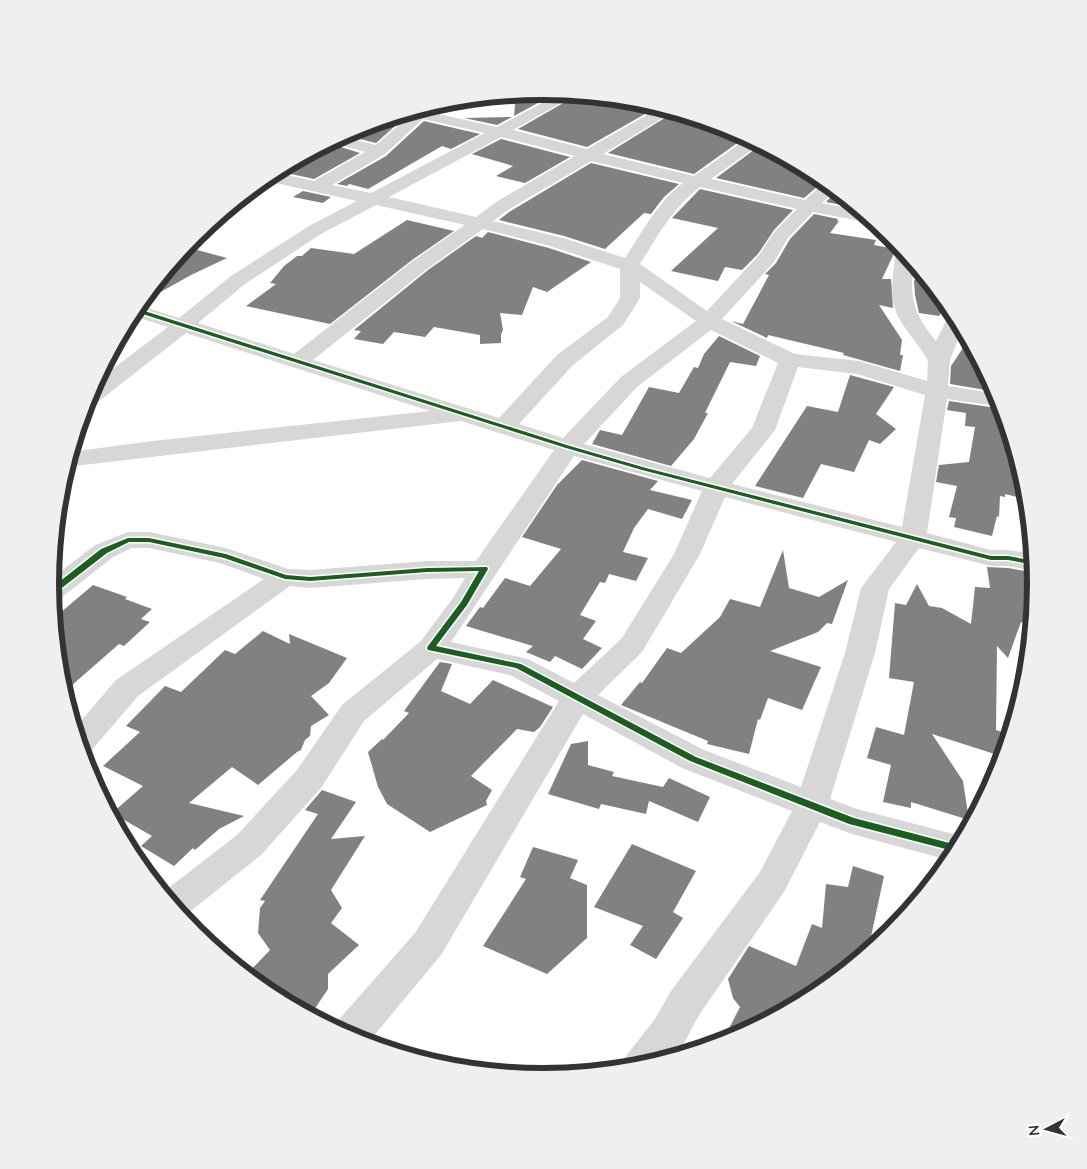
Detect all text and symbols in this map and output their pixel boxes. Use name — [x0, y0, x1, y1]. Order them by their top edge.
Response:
north arrow — [1022, 1104, 1072, 1154]
text: N — [1025, 1124, 1043, 1137]

